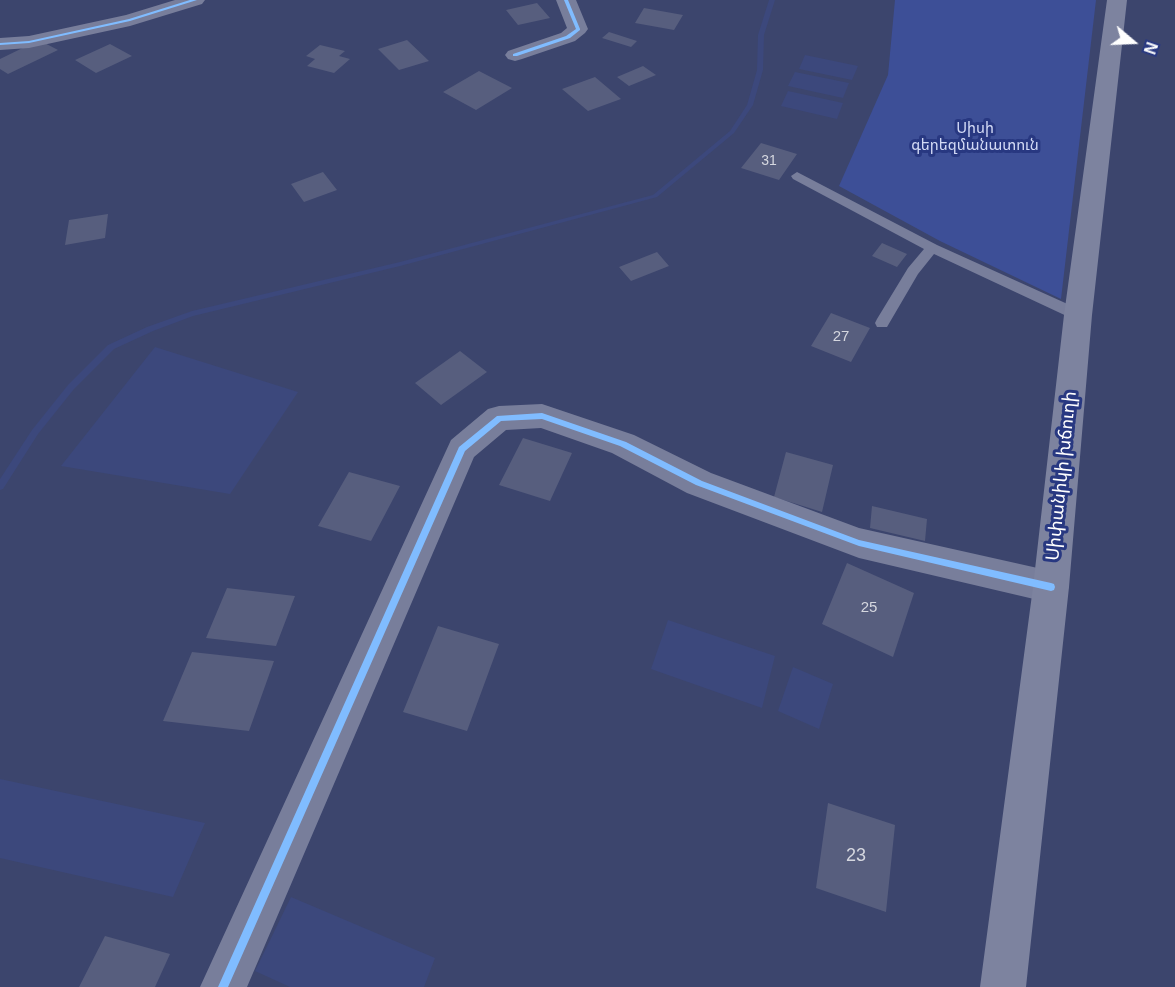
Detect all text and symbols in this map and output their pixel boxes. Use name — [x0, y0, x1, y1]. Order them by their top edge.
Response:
north arrow — [1103, 12, 1163, 72]
text: N — [1141, 40, 1160, 56]
park label: Սիսի գերեզմանատուն — [911, 120, 1039, 155]
house number: 31 — [761, 153, 777, 169]
house number: 27 — [833, 328, 849, 346]
street label: Սիփանիկի խճուղի — [1042, 390, 1082, 562]
house number: 25 — [861, 599, 877, 617]
house number: 23 — [846, 845, 866, 867]

